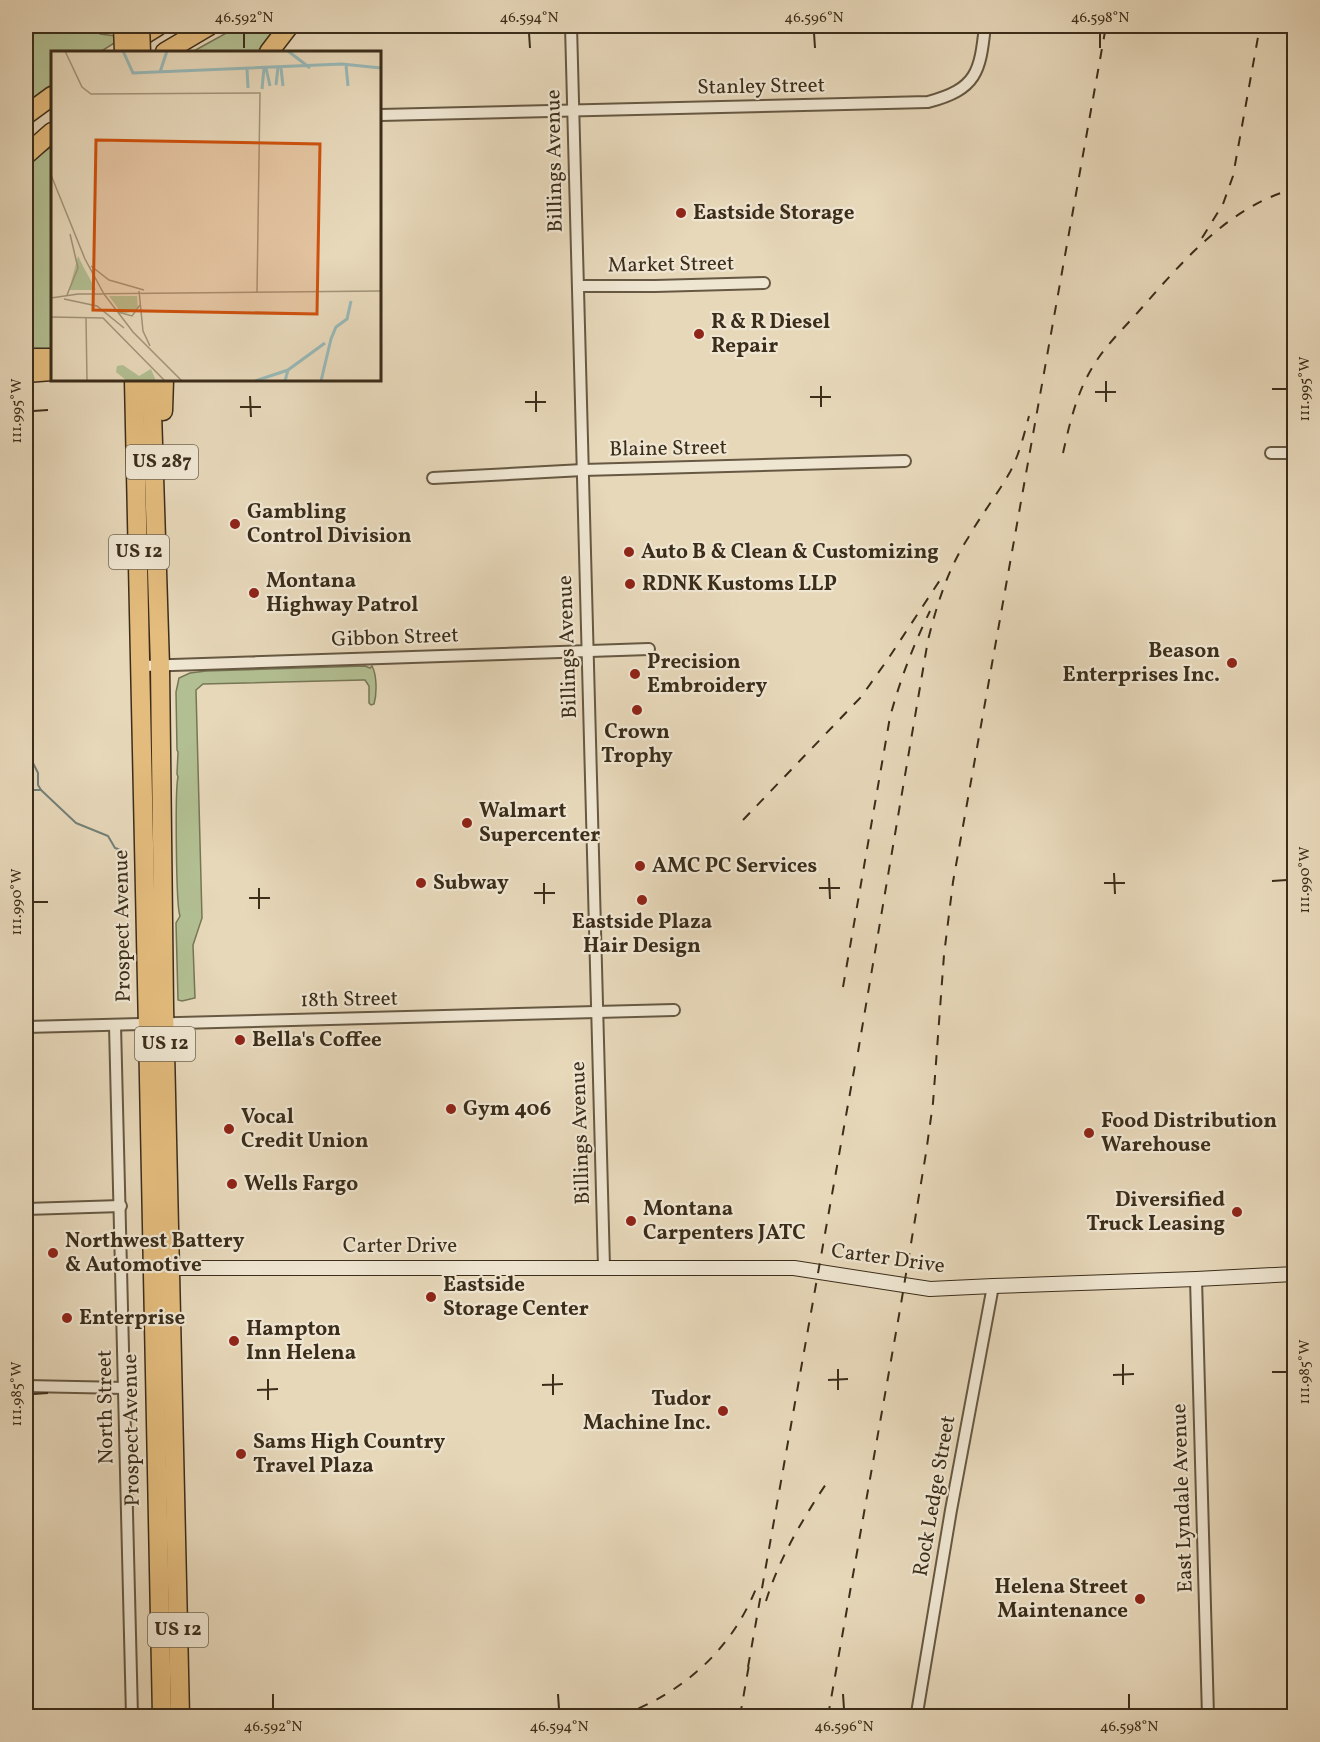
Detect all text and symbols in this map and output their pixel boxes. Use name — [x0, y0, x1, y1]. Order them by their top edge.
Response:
text: 46.592°N — [215, 8, 273, 29]
text: 46.594°N — [499, 8, 559, 29]
text: 46.596°N — [784, 8, 844, 29]
text: 46.598°N — [1071, 8, 1129, 29]
inset map — [51, 51, 381, 381]
street label: Stanley Street — [697, 71, 825, 103]
street label: Billings Avenue — [539, 89, 571, 233]
place label: Eastside Storage — [693, 199, 854, 228]
marker: Eastside Storage — [674, 206, 688, 220]
street label: Market Street — [607, 249, 735, 281]
place label: R & R Diesel Repair — [711, 308, 830, 361]
marker: R & R Diesel Repair — [692, 327, 706, 341]
text: 111.995°W — [1295, 356, 1316, 422]
text: 111.995°W — [7, 378, 28, 444]
street label: Blaine Street — [609, 433, 727, 465]
road number: US 287 — [126, 445, 198, 479]
place label: Gambling Control Division — [247, 498, 412, 551]
marker: Gambling Control Division — [228, 517, 242, 531]
road number: US 12 — [109, 535, 169, 569]
place label: Auto B & Clean & Customizing — [641, 538, 939, 567]
marker: Auto B & Clean & Customizing — [622, 545, 636, 559]
place label: Montana Highway Patrol — [266, 567, 418, 620]
place label: RDNK Kustoms LLP — [642, 570, 837, 599]
street label: Billings Avenue — [551, 575, 585, 719]
marker: RDNK Kustoms LLP — [623, 577, 637, 591]
marker: Montana Highway Patrol — [247, 586, 261, 600]
street label: Gibbon Street — [331, 621, 459, 655]
place label: Beason Enterprises Inc. — [1063, 637, 1220, 690]
place label: Precision Embroidery — [647, 648, 767, 701]
marker: Beason Enterprises Inc. — [1225, 656, 1239, 670]
marker: Precision Embroidery — [628, 667, 642, 681]
marker: Crown Trophy — [630, 703, 644, 717]
place label: Crown Trophy — [601, 718, 673, 771]
place label: Walmart Supercenter — [479, 797, 600, 850]
marker: Walmart Supercenter — [460, 816, 474, 830]
text: 111.990°W — [1295, 846, 1316, 914]
street label: Prospect Avenue — [107, 849, 139, 1003]
place label: AMC PC Services — [652, 852, 817, 881]
marker: AMC PC Services — [633, 859, 647, 873]
text: 111.990°W — [7, 868, 28, 936]
place label: Subway — [433, 869, 509, 898]
marker: Subway — [414, 876, 428, 890]
marker: Eastside Plaza Hair Design — [635, 893, 649, 907]
place label: Eastside Plaza Hair Design — [572, 908, 712, 961]
street label: 18th Street — [300, 985, 398, 1015]
place label: Bella's Coffee — [252, 1026, 382, 1055]
road number: US 12 — [135, 1027, 195, 1061]
marker: Bella's Coffee — [233, 1033, 247, 1047]
street label: Billings Avenue — [564, 1061, 598, 1205]
place label: Gym 406 — [463, 1095, 551, 1124]
marker: Gym 406 — [444, 1102, 458, 1116]
place label: Vocal Credit Union — [241, 1103, 369, 1156]
place label: Food Distribution Warehouse — [1101, 1107, 1277, 1160]
marker: Vocal Credit Union — [222, 1122, 236, 1136]
marker: Food Distribution Warehouse — [1082, 1126, 1096, 1140]
place label: Wells Fargo — [244, 1170, 358, 1199]
marker: Wells Fargo — [225, 1177, 239, 1191]
place label: Diversified Truck Leasing — [1086, 1186, 1225, 1239]
place label: Montana Carpenters JATC — [643, 1195, 806, 1248]
marker: Diversified Truck Leasing — [1230, 1205, 1244, 1219]
marker: Montana Carpenters JATC — [624, 1214, 638, 1228]
place label: Northwest Battery & Automotive — [65, 1227, 245, 1280]
street label: Carter Drive — [343, 1232, 457, 1261]
street label: Carter Drive — [829, 1237, 947, 1281]
marker: Northwest Battery & Automotive — [46, 1246, 60, 1260]
place label: Eastside Storage Center — [443, 1271, 589, 1324]
marker: Eastside Storage Center — [424, 1290, 438, 1304]
place label: Enterprise — [79, 1304, 185, 1333]
marker: Enterprise — [60, 1311, 74, 1325]
place label: Hampton Inn Helena — [246, 1315, 356, 1368]
marker: Hampton Inn Helena — [227, 1334, 241, 1348]
text: 111.985°W — [1295, 1340, 1316, 1404]
street label: North Street — [91, 1349, 121, 1465]
street label: Prospect Avenue — [116, 1353, 148, 1507]
text: 111.985°W — [7, 1362, 28, 1426]
place label: Tudor Machine Inc. — [583, 1385, 711, 1438]
street label: East Lyndale Avenue — [1165, 1403, 1201, 1593]
marker: Tudor Machine Inc. — [716, 1404, 730, 1418]
street label: Rock Ledge Street — [907, 1413, 963, 1579]
place label: Sams High Country Travel Plaza — [253, 1428, 445, 1481]
marker: Sams High Country Travel Plaza — [234, 1447, 248, 1461]
place label: Helena Street Maintenance — [995, 1573, 1128, 1626]
marker: Helena Street Maintenance — [1133, 1592, 1147, 1606]
road number: US 12 — [148, 1613, 208, 1647]
text: 46.592°N — [244, 1717, 302, 1738]
text: 46.594°N — [529, 1717, 589, 1738]
text: 46.596°N — [814, 1717, 874, 1738]
text: 46.598°N — [1100, 1717, 1158, 1738]

